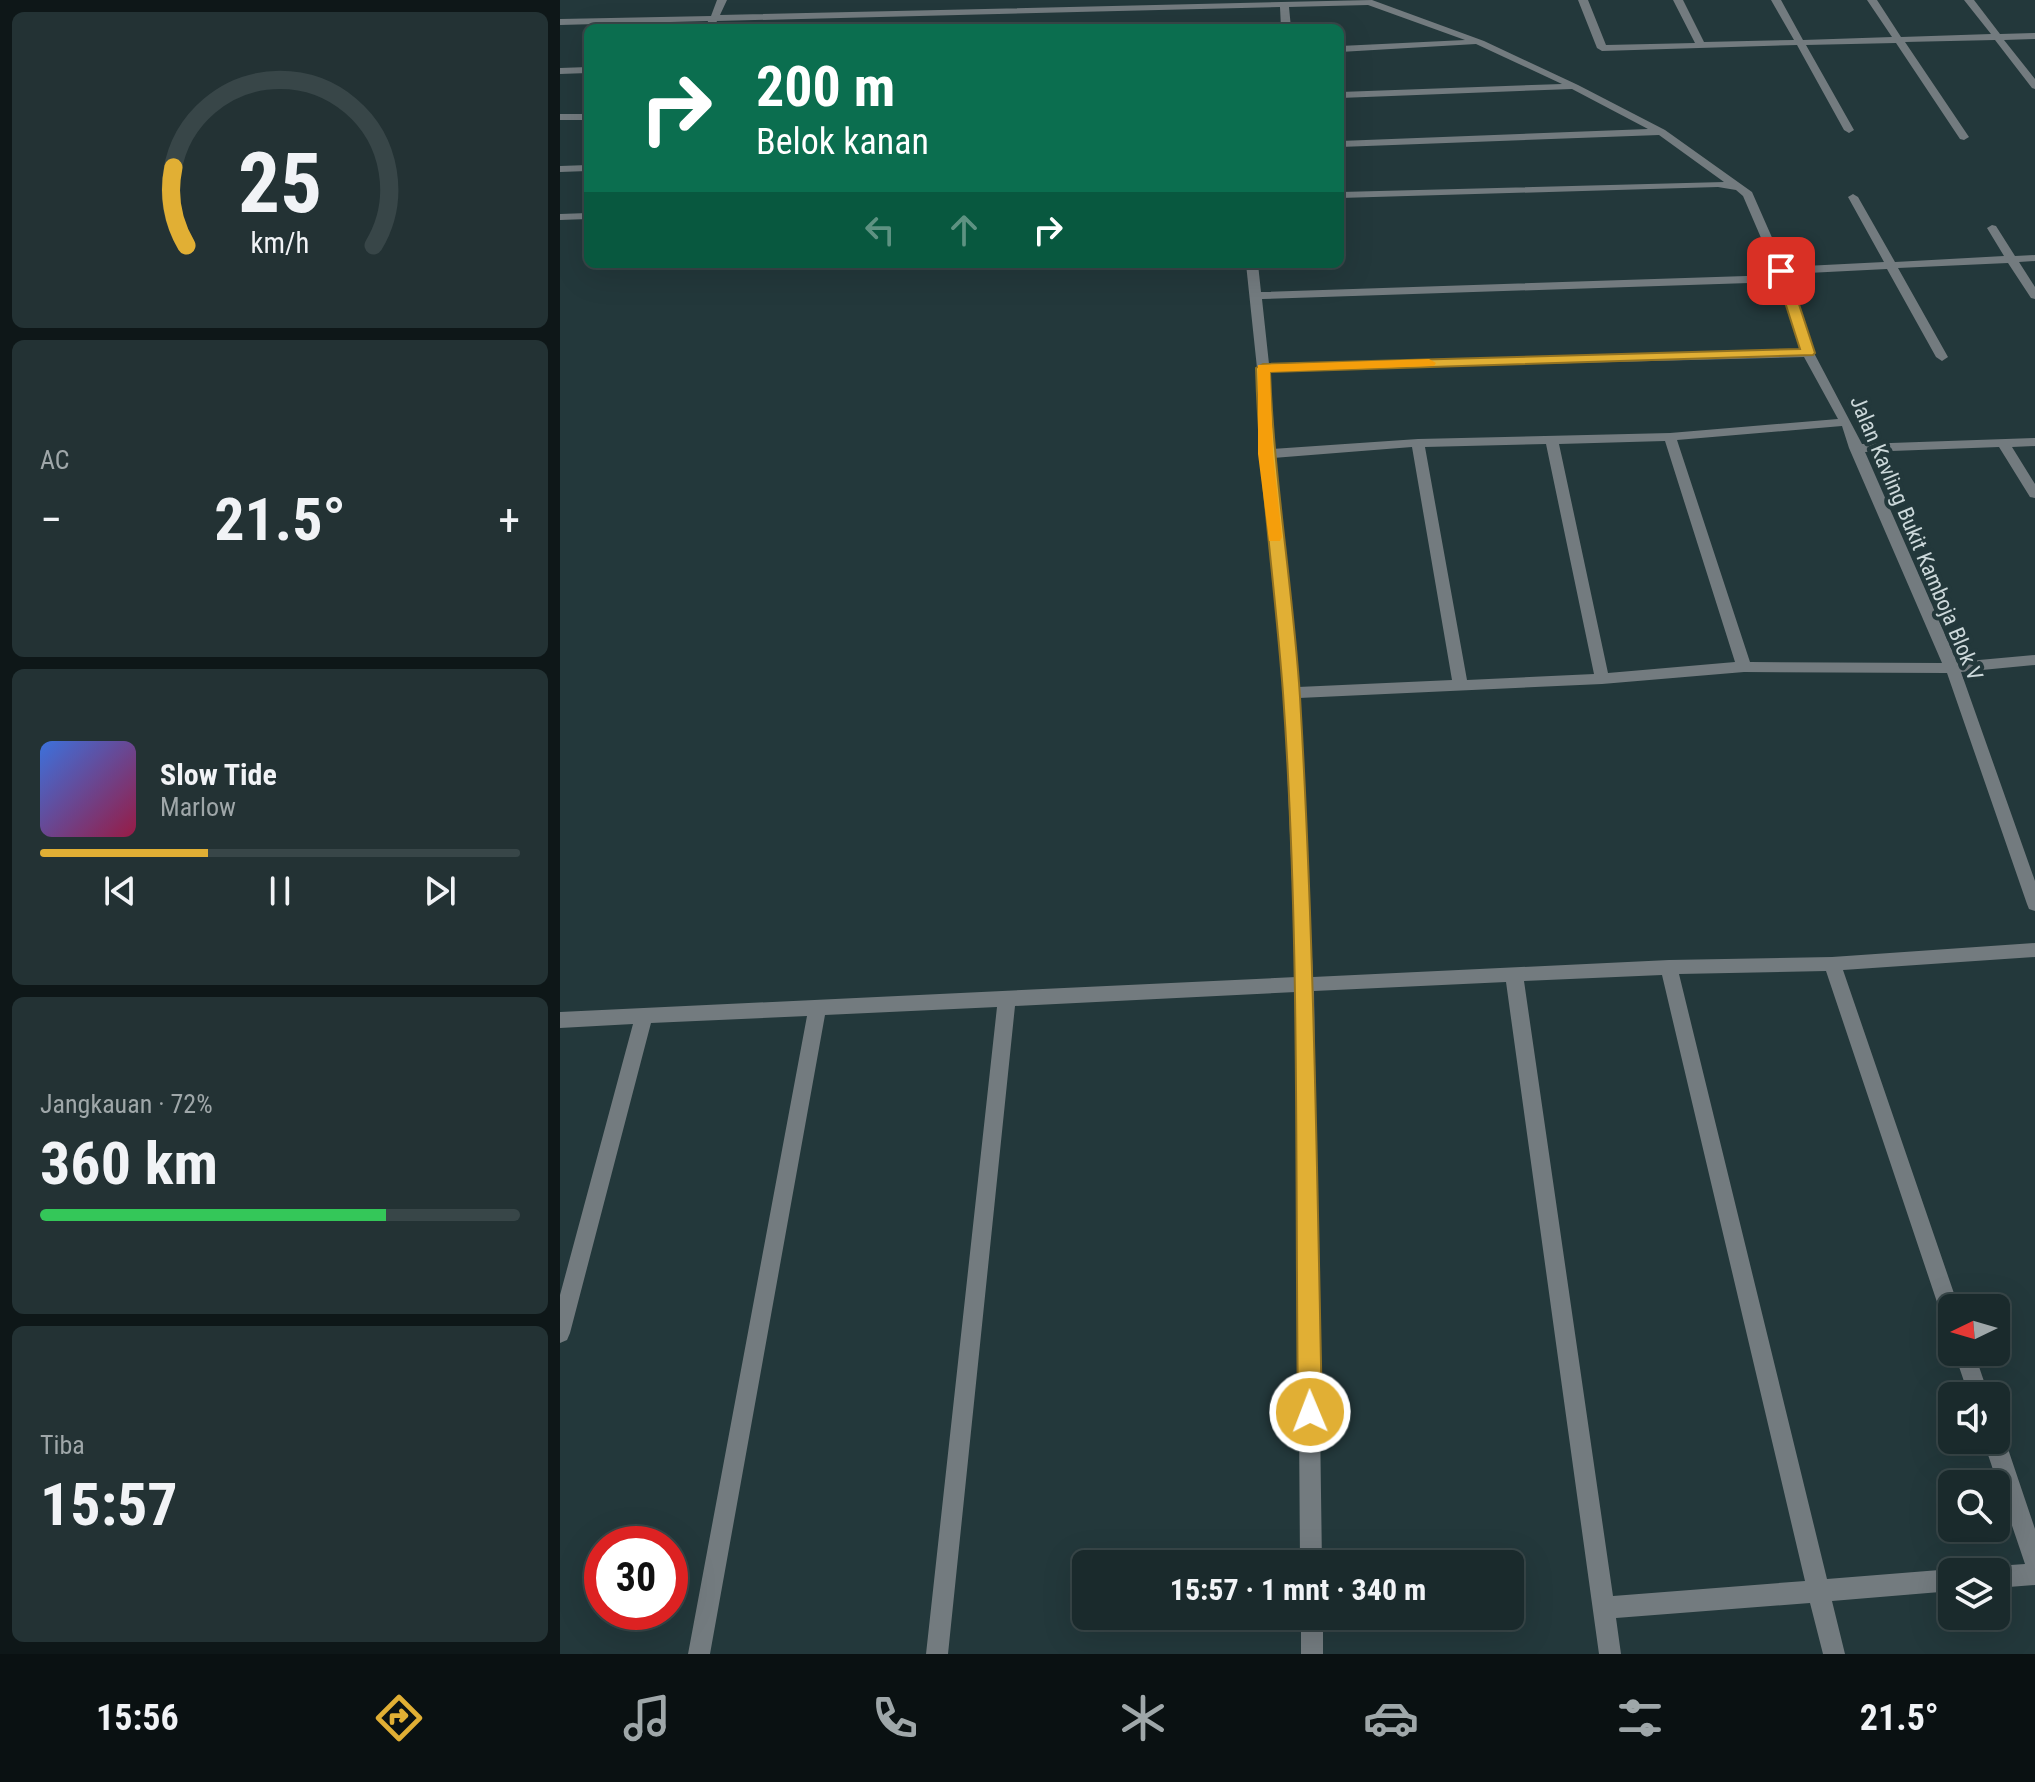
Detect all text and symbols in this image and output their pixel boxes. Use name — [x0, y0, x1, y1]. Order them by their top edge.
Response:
text: 200 m — [756, 54, 895, 120]
icon: right — [624, 56, 728, 160]
text: Belok kanan — [756, 121, 929, 163]
text: 25 — [238, 135, 322, 232]
icon: left — [858, 208, 902, 252]
icon: ahead — [942, 208, 986, 252]
icon: right — [1026, 208, 1070, 252]
text: km/h — [251, 226, 309, 260]
pin — [1747, 237, 1815, 305]
icon: arrive — [1759, 249, 1803, 293]
street label: Jalan Kavling Bukit Kamboja Blok V — [1845, 392, 1988, 684]
text: AC — [40, 445, 70, 475]
text: 21.5° — [214, 484, 346, 555]
text: − — [40, 494, 62, 546]
text: + — [498, 494, 520, 546]
text: Slow Tide — [160, 757, 277, 792]
text: Marlow — [160, 792, 236, 822]
icon: previous — [98, 869, 142, 913]
icon: pause — [258, 869, 302, 913]
icon: next — [418, 869, 462, 913]
text: Jangkauan · 72% — [40, 1089, 213, 1119]
text: 360 km — [40, 1128, 218, 1199]
north arrow — [1938, 1294, 2010, 1366]
map controls — [1938, 1294, 2010, 1630]
position arrow — [1268, 1370, 1352, 1454]
button: sound — [1938, 1382, 2010, 1454]
text: Tiba — [40, 1430, 85, 1460]
text: 15:57 — [40, 1469, 178, 1540]
button: search — [1938, 1470, 2010, 1542]
speed limit sign: 30 — [584, 1526, 688, 1630]
button: layers — [1938, 1558, 2010, 1630]
text: 15:57 · 1 mnt · 340 m — [1170, 1572, 1426, 1607]
icon: directions — [371, 1690, 427, 1746]
icon: music — [619, 1690, 675, 1746]
icon: phone — [867, 1690, 923, 1746]
icon: climate — [1115, 1690, 1171, 1746]
icon: car — [1363, 1690, 1419, 1746]
icon: filters — [1612, 1690, 1668, 1746]
text: 15:56 — [96, 1697, 179, 1739]
text: 21.5° — [1860, 1697, 1939, 1739]

